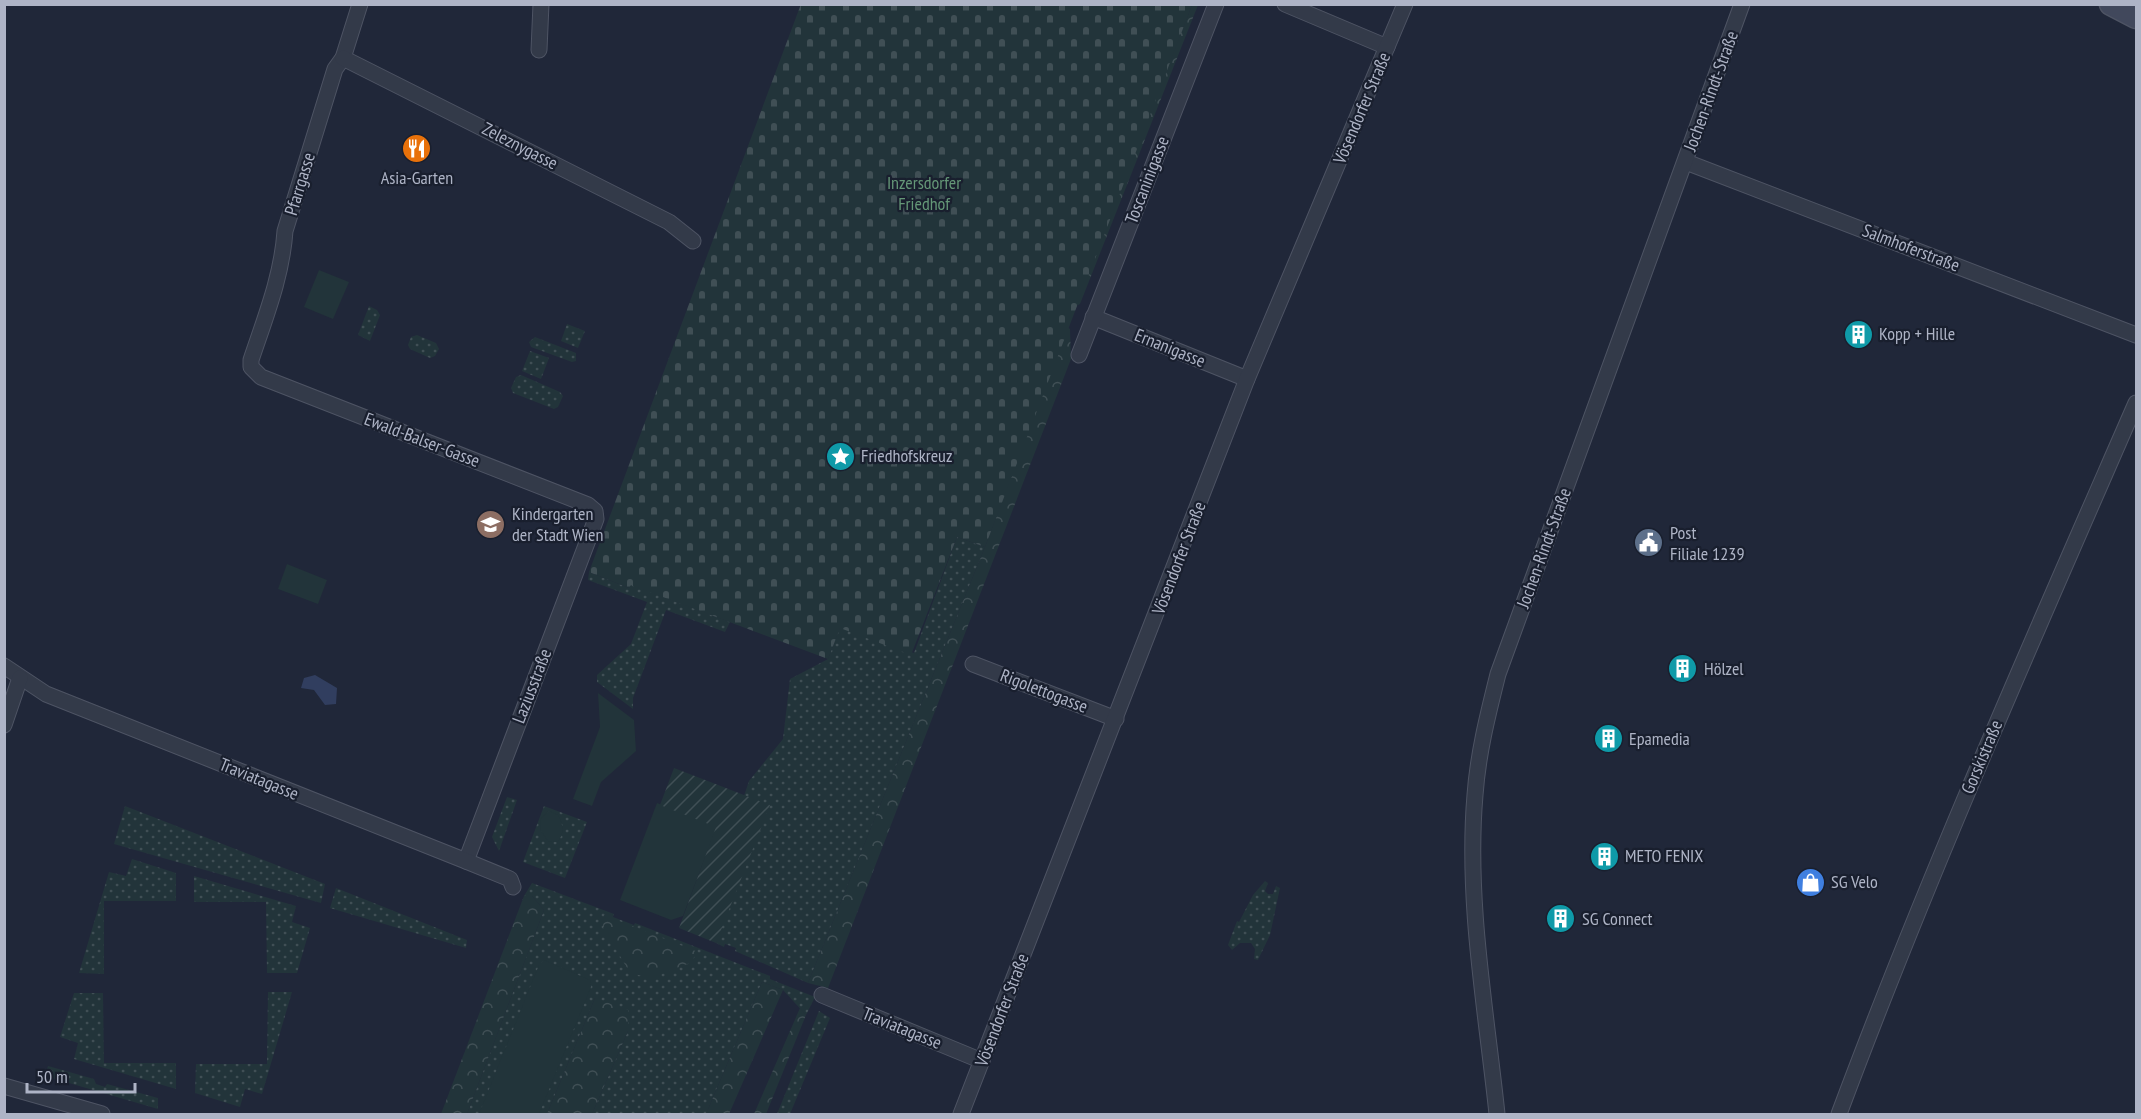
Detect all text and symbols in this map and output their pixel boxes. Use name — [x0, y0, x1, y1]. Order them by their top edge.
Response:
street label: Jochen-Rindt-Straße — [1678, 28, 1743, 155]
street label: Vösendorfer Straße — [1327, 49, 1395, 168]
street label: Zeleznygasse — [479, 117, 562, 174]
restaurant icon: Asia-Garten — [401, 133, 433, 165]
street label: Toscaninigasse — [1119, 133, 1174, 227]
street label: Pfarrgasse — [279, 150, 320, 218]
place label: Asia-Garten — [381, 166, 453, 189]
park label: Inzersdorfer Friedhof — [887, 171, 961, 215]
street label: Salmhoferstraße — [1859, 218, 1963, 277]
building icon: Kopp + Hille — [1842, 318, 1874, 350]
place label: Kopp + Hille — [1879, 322, 1955, 345]
street label: Ernanigasse — [1132, 323, 1209, 372]
street label: Ewald-Balser-Gasse — [361, 407, 483, 472]
place icon: Friedhofskreuz — [824, 440, 856, 472]
place label: Friedhofskreuz — [861, 444, 952, 467]
street label: Jochen-Rindt-Straße — [1511, 485, 1576, 612]
street label: Vösendorfer Straße — [1146, 498, 1211, 618]
place label: Kindergarten der Stadt Wien — [512, 502, 603, 546]
school or university icon: Kindergarten der Stadt Wien — [475, 508, 507, 540]
place label: Post Filiale 1239 — [1670, 521, 1744, 565]
public building icon: Post Filiale 1239 — [1633, 527, 1665, 559]
street label: Laziusstraße — [507, 645, 556, 726]
building icon: Hölzel — [1667, 653, 1699, 685]
place label: Hölzel — [1704, 657, 1744, 680]
street label: Rigolettogasse — [997, 663, 1091, 718]
street label: Gorskistraße — [1956, 716, 2007, 797]
building icon: Epamedia — [1592, 723, 1624, 755]
place label: Epamedia — [1629, 727, 1690, 750]
street label: Traviatagasse — [216, 752, 302, 805]
building icon: METO FENIX — [1588, 840, 1620, 872]
place label: METO FENIX — [1625, 844, 1703, 867]
shop icon: SG Velo — [1794, 866, 1826, 898]
place label: SG Velo — [1831, 870, 1878, 893]
building icon: SG Connect — [1545, 903, 1577, 935]
place label: SG Connect — [1582, 907, 1652, 930]
street label: Vösendorfer Straße — [969, 950, 1034, 1070]
street label: Traviatagasse — [859, 1001, 945, 1054]
scale bar — [27, 1056, 135, 1094]
text: 50 m — [36, 1065, 68, 1088]

